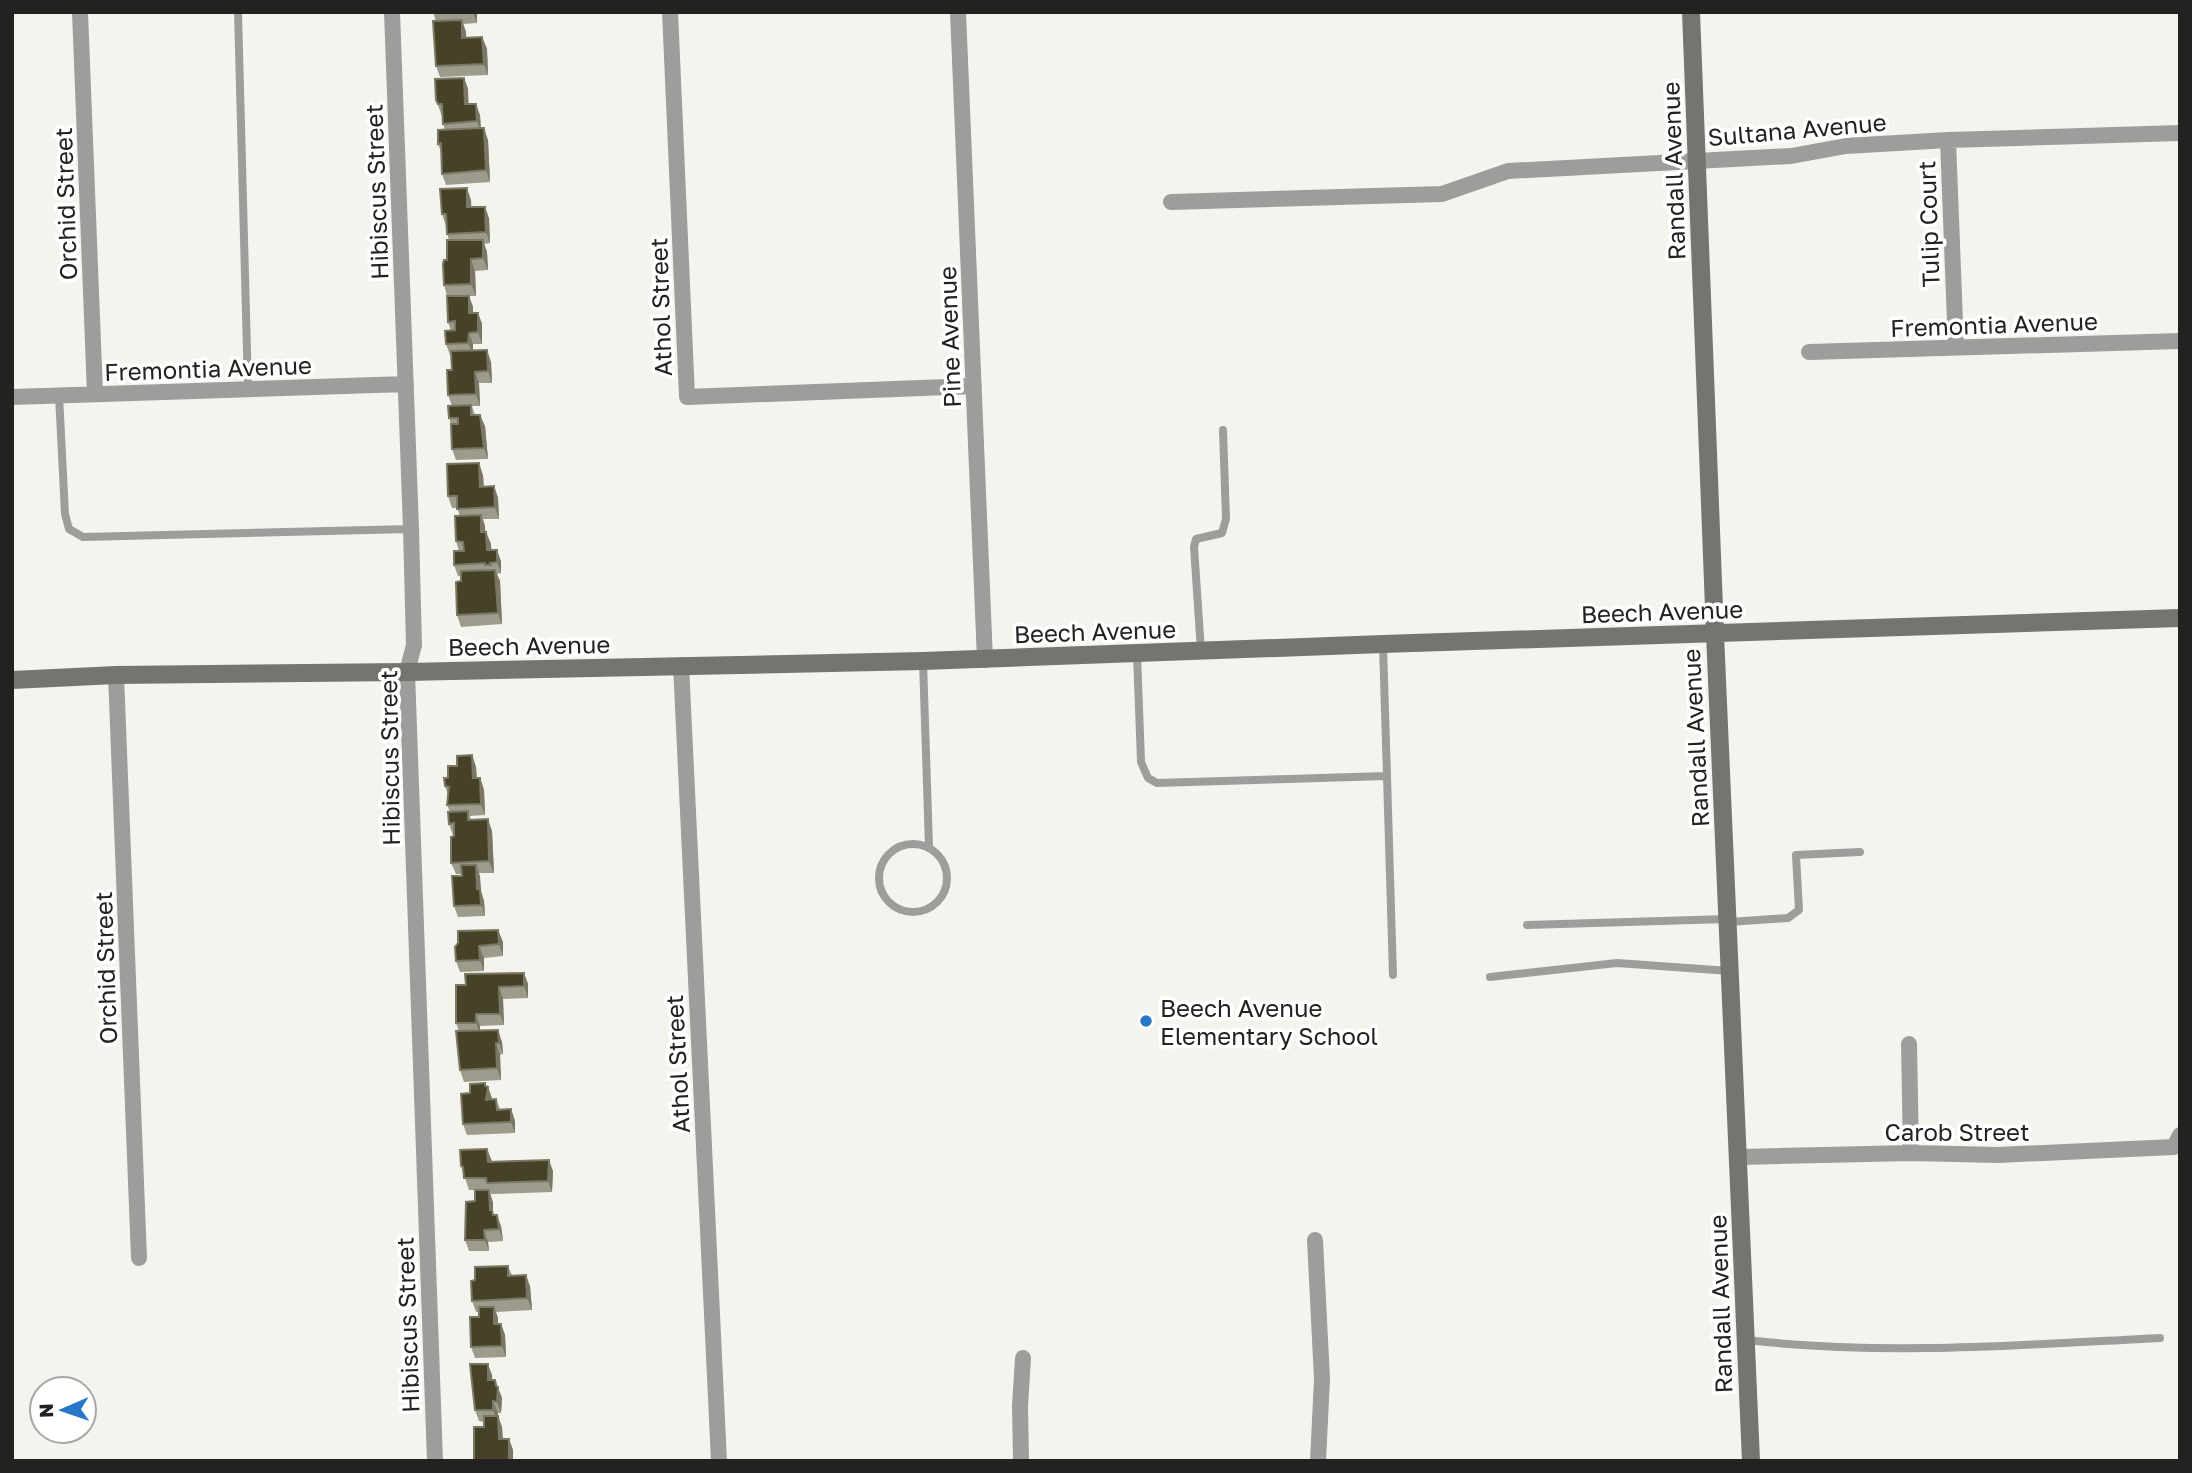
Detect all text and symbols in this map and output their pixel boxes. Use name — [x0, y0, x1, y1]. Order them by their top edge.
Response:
street label: Randall Avenue — [1655, 81, 1691, 261]
street label: Hibiscus Street — [358, 104, 394, 280]
street label: Sultana Avenue — [1706, 107, 1888, 151]
street label: Orchid Street — [48, 127, 82, 281]
street label: Tulip Court — [1911, 160, 1945, 288]
street label: Athol Street — [643, 237, 677, 377]
street label: Pine Avenue — [932, 266, 966, 408]
street label: Fremontia Avenue — [1890, 306, 2098, 342]
street label: Fremontia Avenue — [104, 350, 312, 386]
street label: Beech Avenue — [1580, 594, 1744, 628]
street label: Beech Avenue — [1013, 614, 1177, 648]
street label: Beech Avenue — [448, 629, 610, 661]
street label: Randall Avenue — [1676, 648, 1714, 828]
street label: Hibiscus Street — [373, 670, 405, 846]
street label: Orchid Street — [88, 891, 122, 1045]
place label: Beech Avenue Elementary School — [1160, 993, 1378, 1050]
street label: Athol Street — [659, 994, 695, 1134]
marker: Beech Avenue Elementary School — [1138, 1013, 1154, 1029]
street label: Carob Street — [1884, 1117, 2030, 1146]
street label: Randall Avenue — [1702, 1214, 1738, 1394]
street label: Hibiscus Street — [389, 1237, 425, 1413]
north arrow — [28, 1375, 98, 1445]
text: N — [34, 1403, 57, 1418]

